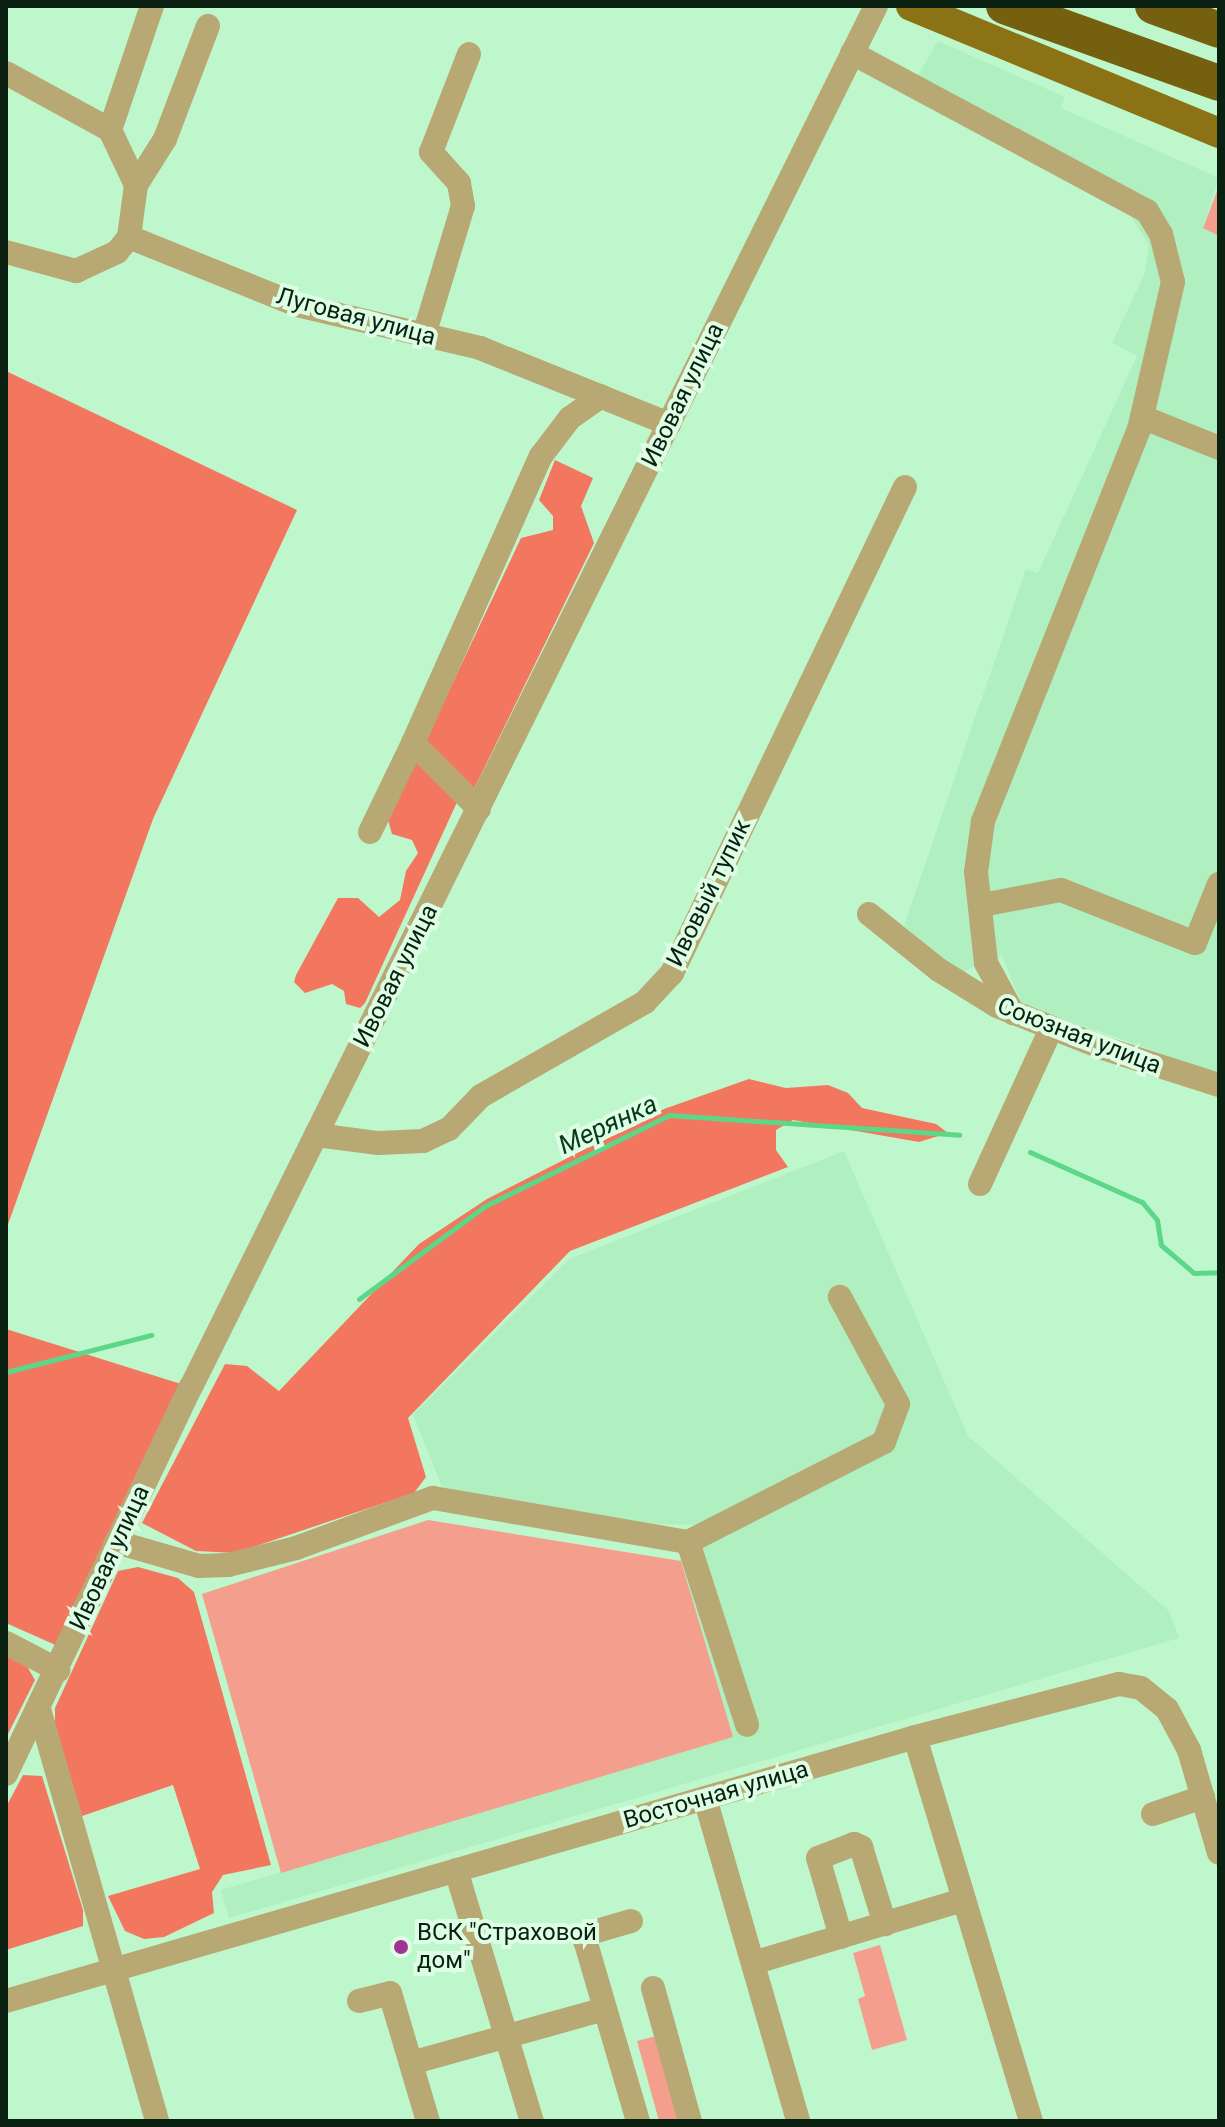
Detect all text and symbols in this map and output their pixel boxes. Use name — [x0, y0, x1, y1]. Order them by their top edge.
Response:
street label: Луговая улица — [273, 282, 439, 352]
street label: Ивовая улица — [636, 318, 730, 472]
street label: Ивовый тупик — [661, 815, 757, 971]
street label: Ивовая улица — [348, 900, 444, 1052]
street label: Союзная улица — [993, 992, 1165, 1080]
water label: Мерянка — [554, 1089, 662, 1161]
street label: Ивовая улица — [64, 1481, 156, 1635]
street label: Восточная улица — [620, 1755, 812, 1835]
place label: ВСК "Страховой дом" — [417, 1919, 597, 1975]
marker: ВСК "Страховой дом" — [392, 1938, 410, 1956]

